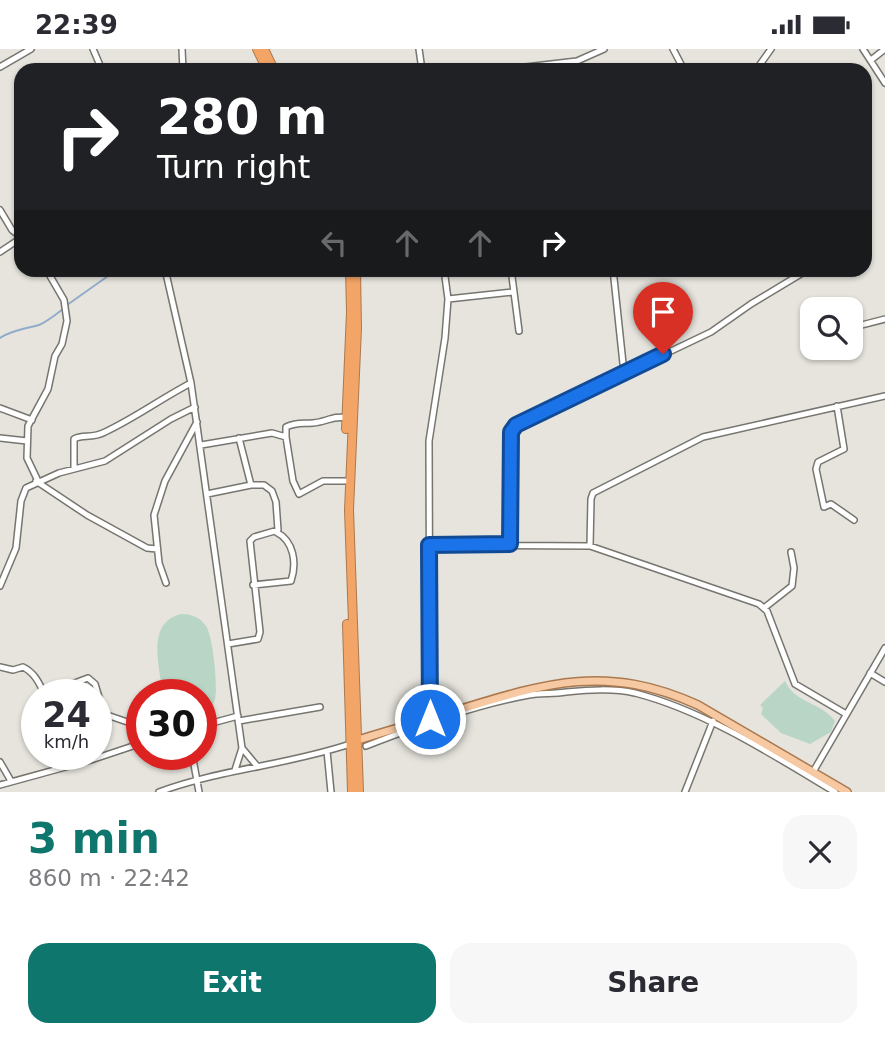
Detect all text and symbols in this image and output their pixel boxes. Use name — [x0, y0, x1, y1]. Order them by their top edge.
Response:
text: 22:39 — [35, 10, 118, 40]
text: 280 m — [157, 89, 327, 146]
icon: right — [42, 91, 133, 182]
text: Turn right — [157, 148, 310, 186]
icon: left — [315, 224, 353, 262]
icon: ahead — [388, 224, 426, 262]
icon: ahead — [461, 224, 499, 262]
icon: right — [534, 224, 572, 262]
pin — [633, 282, 693, 354]
icon: arrive — [644, 293, 682, 331]
map controls — [800, 297, 863, 360]
button: search — [800, 297, 863, 360]
speed limit sign: 30 — [126, 679, 217, 770]
position arrow — [393, 682, 467, 756]
text: 24 — [42, 695, 91, 735]
text: km/h — [44, 731, 89, 752]
text: 3 min — [28, 814, 160, 863]
button: close — [783, 815, 857, 889]
text: 860 m · 22:42 — [28, 865, 190, 891]
button: Exit — [28, 943, 436, 1023]
button: Share — [450, 943, 857, 1023]

